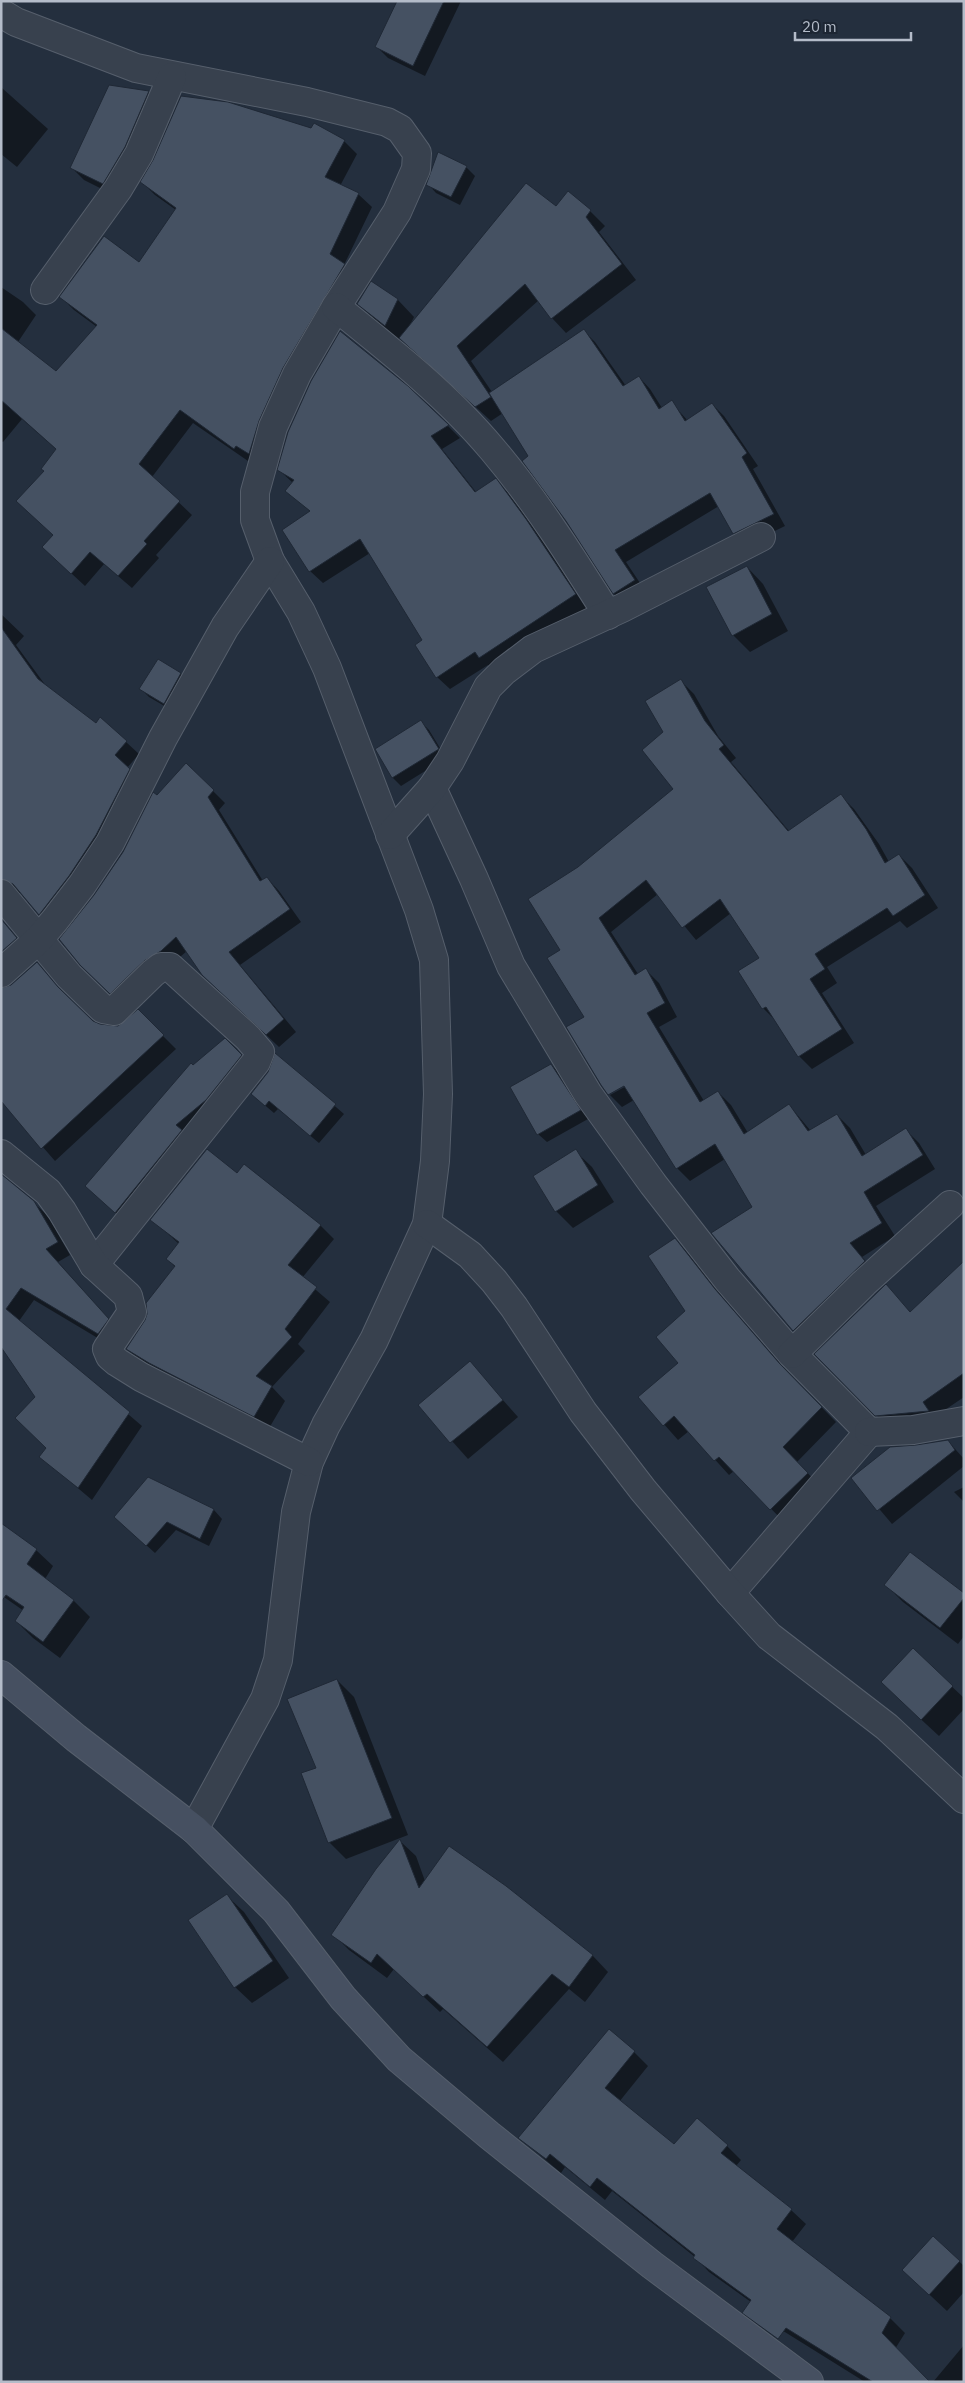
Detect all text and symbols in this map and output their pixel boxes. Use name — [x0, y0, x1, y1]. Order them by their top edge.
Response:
scale bar — [795, 10, 911, 42]
text: 20 m — [802, 17, 837, 36]

